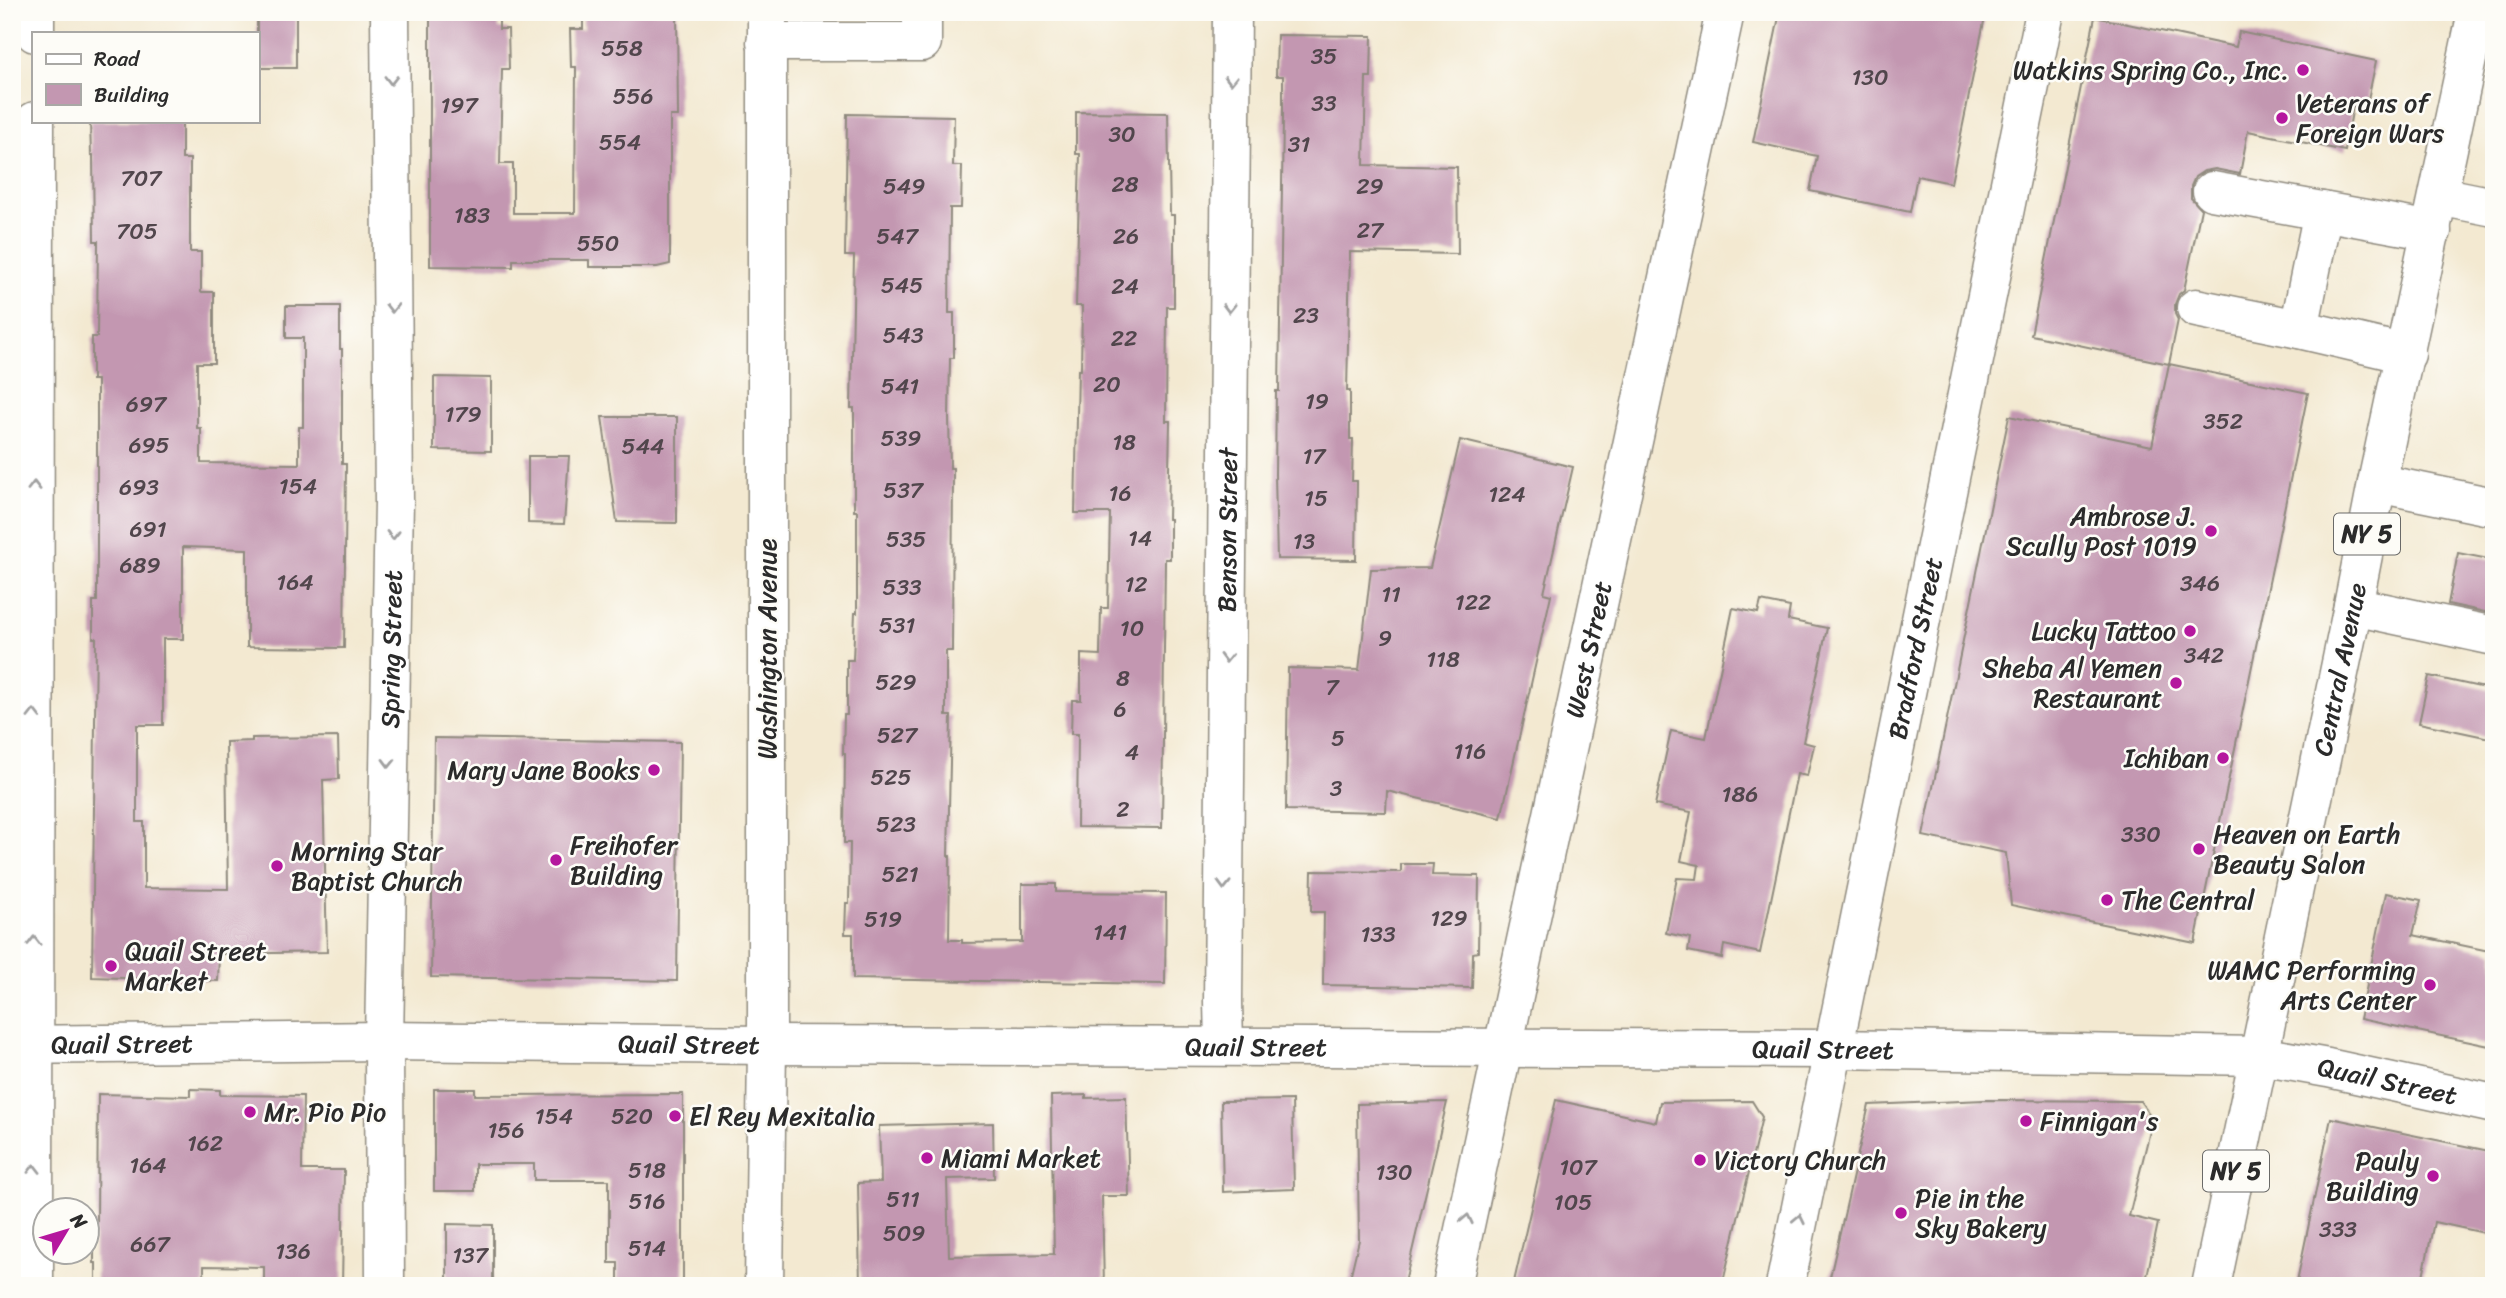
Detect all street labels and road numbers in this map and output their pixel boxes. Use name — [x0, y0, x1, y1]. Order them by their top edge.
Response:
street label: Benson Street — [1204, 446, 1251, 613]
road number: NY 5 — [2334, 514, 2400, 554]
street label: Washington Avenue — [744, 538, 790, 760]
street label: Bradford Street — [1874, 553, 1956, 743]
street label: Spring Street — [367, 569, 416, 729]
street label: West Street — [1551, 577, 1625, 722]
street label: Central Avenue — [2299, 579, 2380, 760]
street label: Quail Street — [51, 1020, 193, 1068]
street label: Quail Street — [618, 1020, 760, 1068]
street label: Quail Street — [1185, 1024, 1327, 1070]
street label: Quail Street — [1752, 1026, 1894, 1073]
street label: Quail Street — [2314, 1044, 2462, 1118]
road number: NY 5 — [2203, 1150, 2269, 1191]

